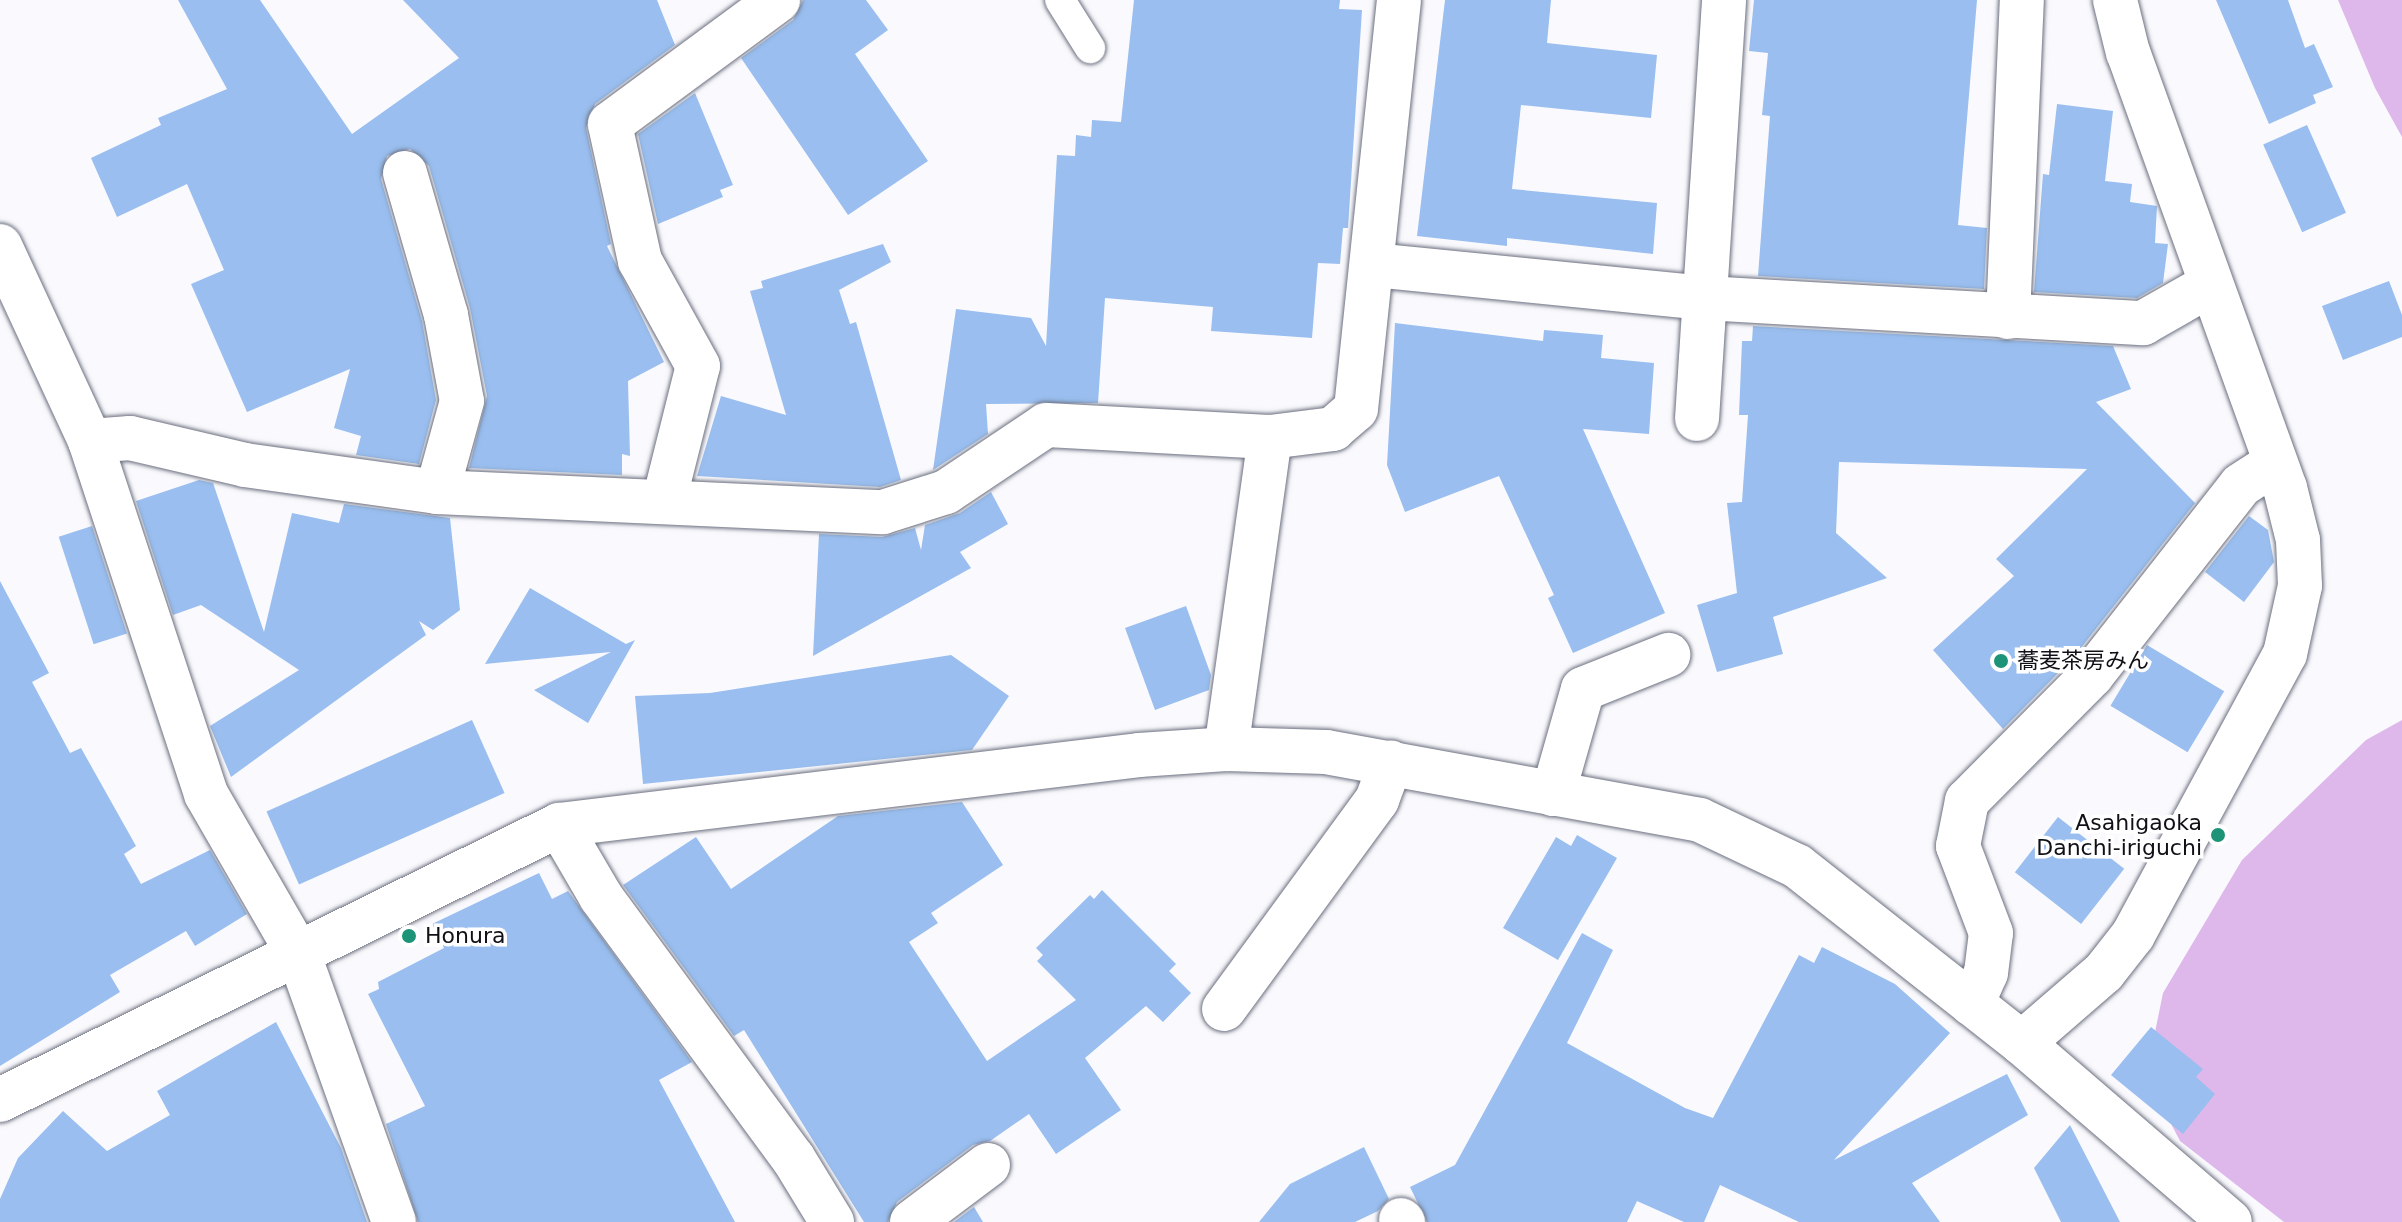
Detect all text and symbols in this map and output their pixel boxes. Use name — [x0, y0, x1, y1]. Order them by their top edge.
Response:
place label: 蕎麦茶房みん — [2017, 648, 2149, 674]
marker: 蕎麦茶房みん — [1992, 652, 2010, 670]
place label: Asahigaoka Danchi-iriguchi — [2036, 809, 2202, 860]
marker: Asahigaoka Danchi-iriguchi — [2209, 826, 2227, 844]
place label: Honura — [425, 923, 505, 949]
marker: Honura — [400, 927, 418, 945]

